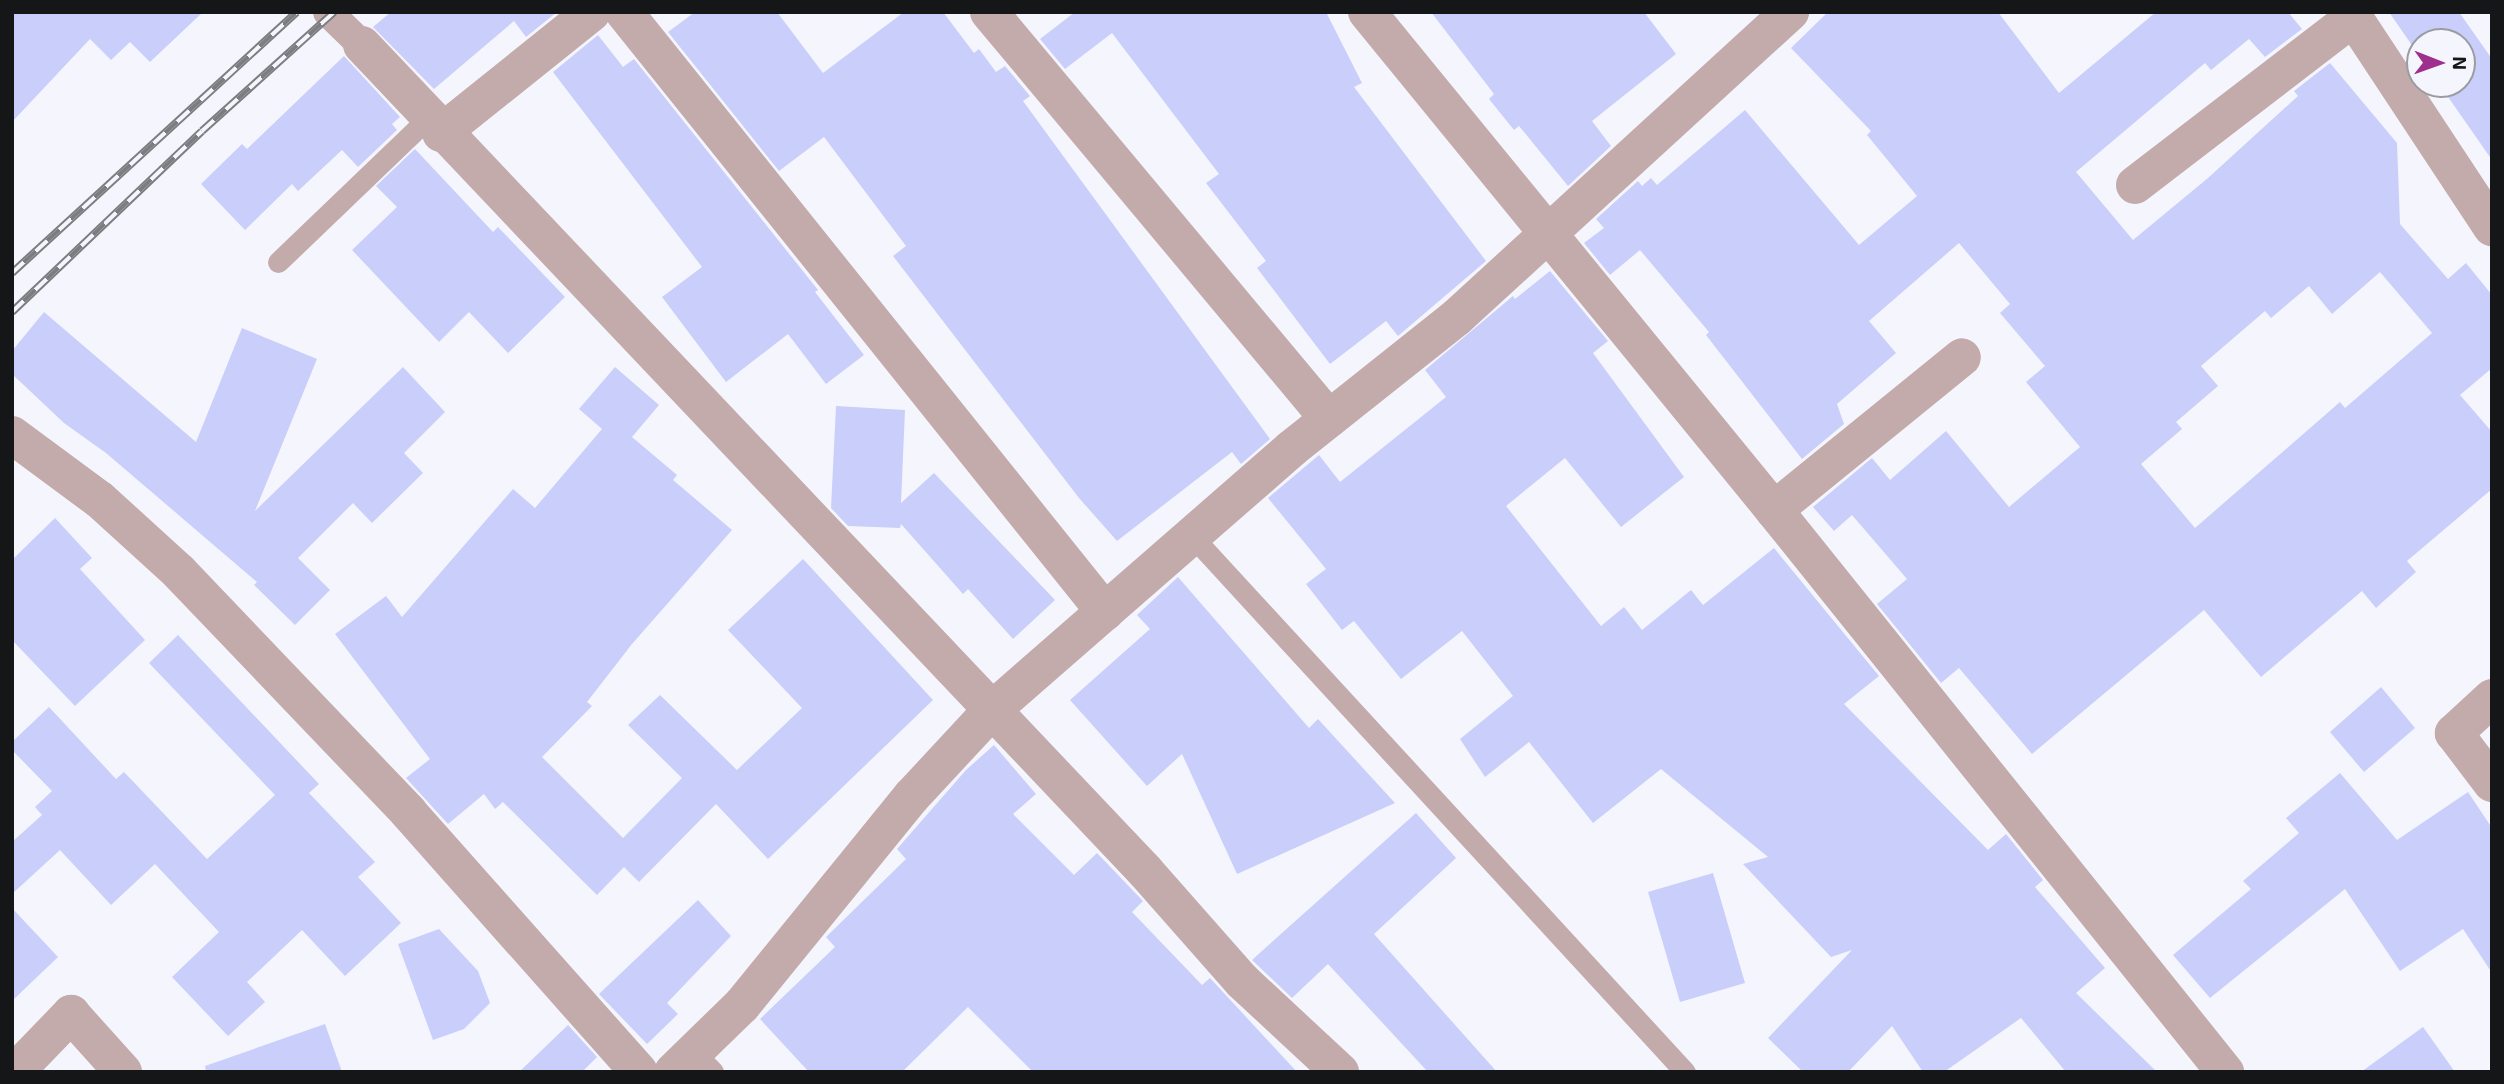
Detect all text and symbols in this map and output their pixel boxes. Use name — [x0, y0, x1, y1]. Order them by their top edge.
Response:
north arrow — [2406, 28, 2476, 98]
text: N — [2449, 56, 2472, 70]

